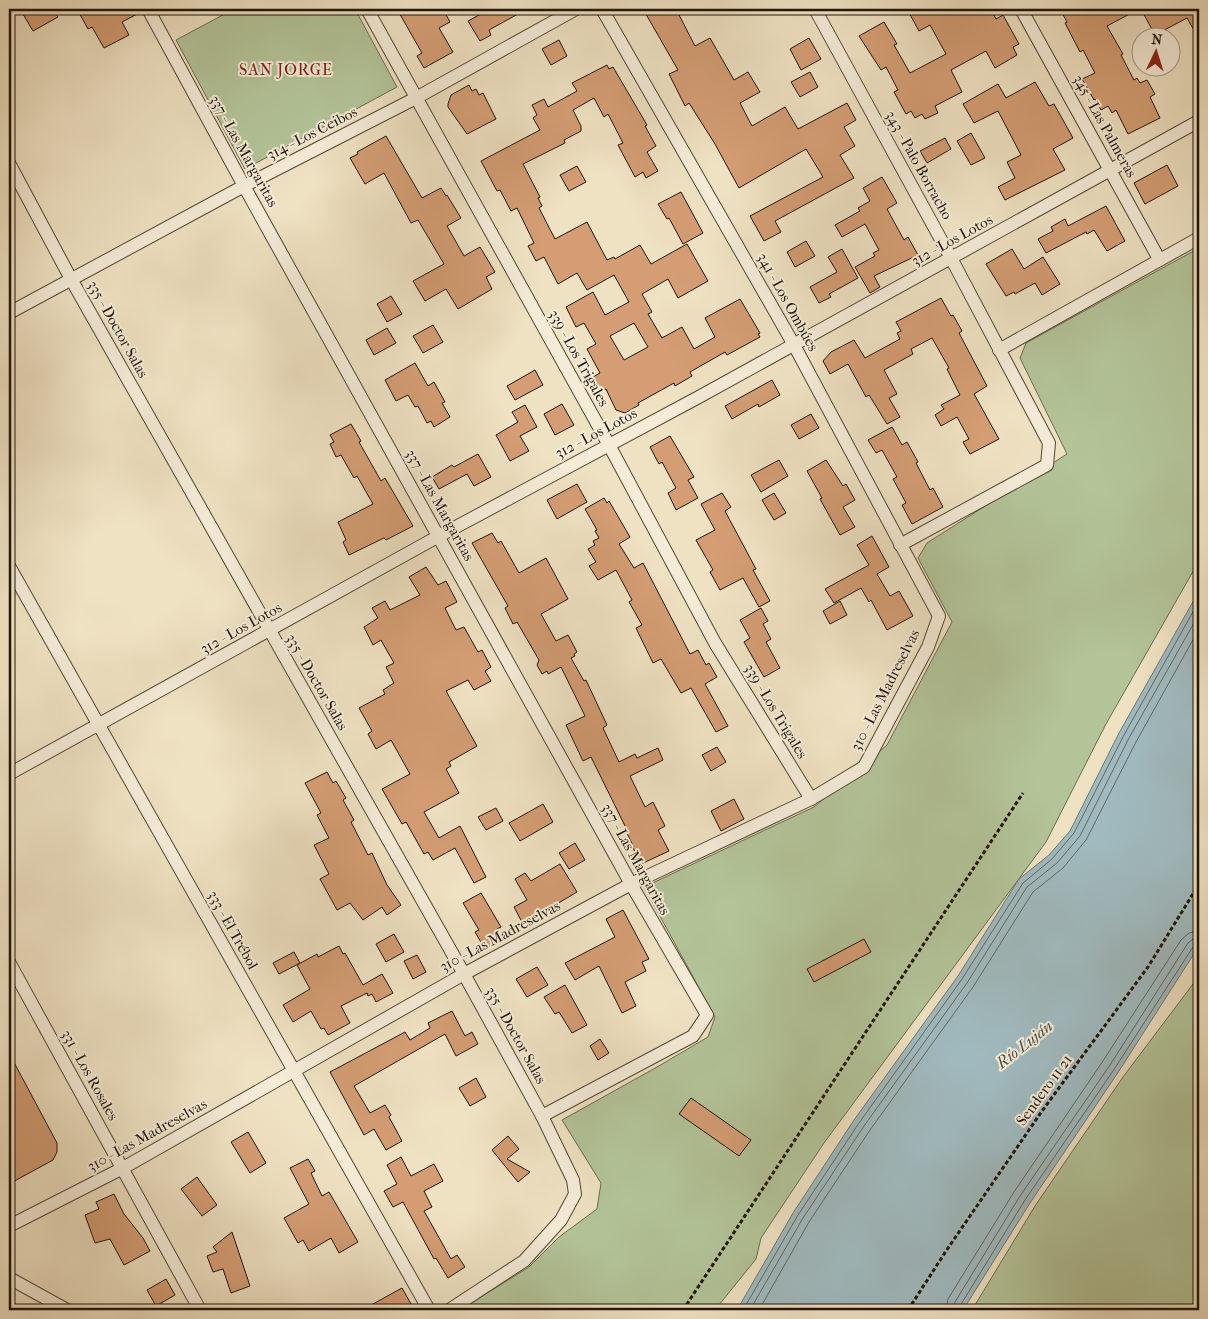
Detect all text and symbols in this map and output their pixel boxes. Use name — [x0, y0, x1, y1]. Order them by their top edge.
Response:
north arrow — [1130, 28, 1180, 78]
text: N — [1151, 31, 1163, 48]
district label: SAN JORGE — [239, 60, 333, 79]
street label: 345 - Las Palmeras — [1069, 71, 1141, 181]
street label: 337 - Las Margaritas — [206, 92, 282, 210]
street label: 314 - Los Ceibos — [264, 102, 361, 163]
street label: 343 - Palo Borracho — [882, 107, 957, 223]
street label: 312 - Los Lotos — [908, 210, 996, 270]
street label: 341 - Los Ombúes — [754, 250, 823, 355]
street label: 335 - Doctor Salas — [84, 277, 152, 381]
street label: 339 - Los Trigales — [545, 307, 613, 410]
street label: 312 - Los Lotos — [552, 404, 640, 462]
street label: 337 - Las Margaritas — [402, 446, 478, 564]
street label: 312 - Los Lotos — [197, 598, 285, 658]
street label: 310 - Las Madreselvas — [847, 626, 924, 754]
street label: 335 - Doctor Salas — [282, 630, 352, 734]
street label: 339 - Los Trigales — [741, 660, 812, 762]
street label: 337 - Las Margaritas — [598, 800, 674, 918]
street label: 333 - El Trébol — [204, 887, 262, 973]
street label: 310 - Las Madreselvas — [437, 896, 564, 975]
street label: 335 - Doctor Salas — [482, 983, 550, 1087]
water label: Río Luján — [992, 1016, 1056, 1073]
street label: 331 - Los Rosales — [58, 1026, 123, 1124]
street label: Sendero 11 21 — [1012, 1051, 1076, 1129]
street label: 310 - Las Madreselvas — [84, 1094, 210, 1175]

